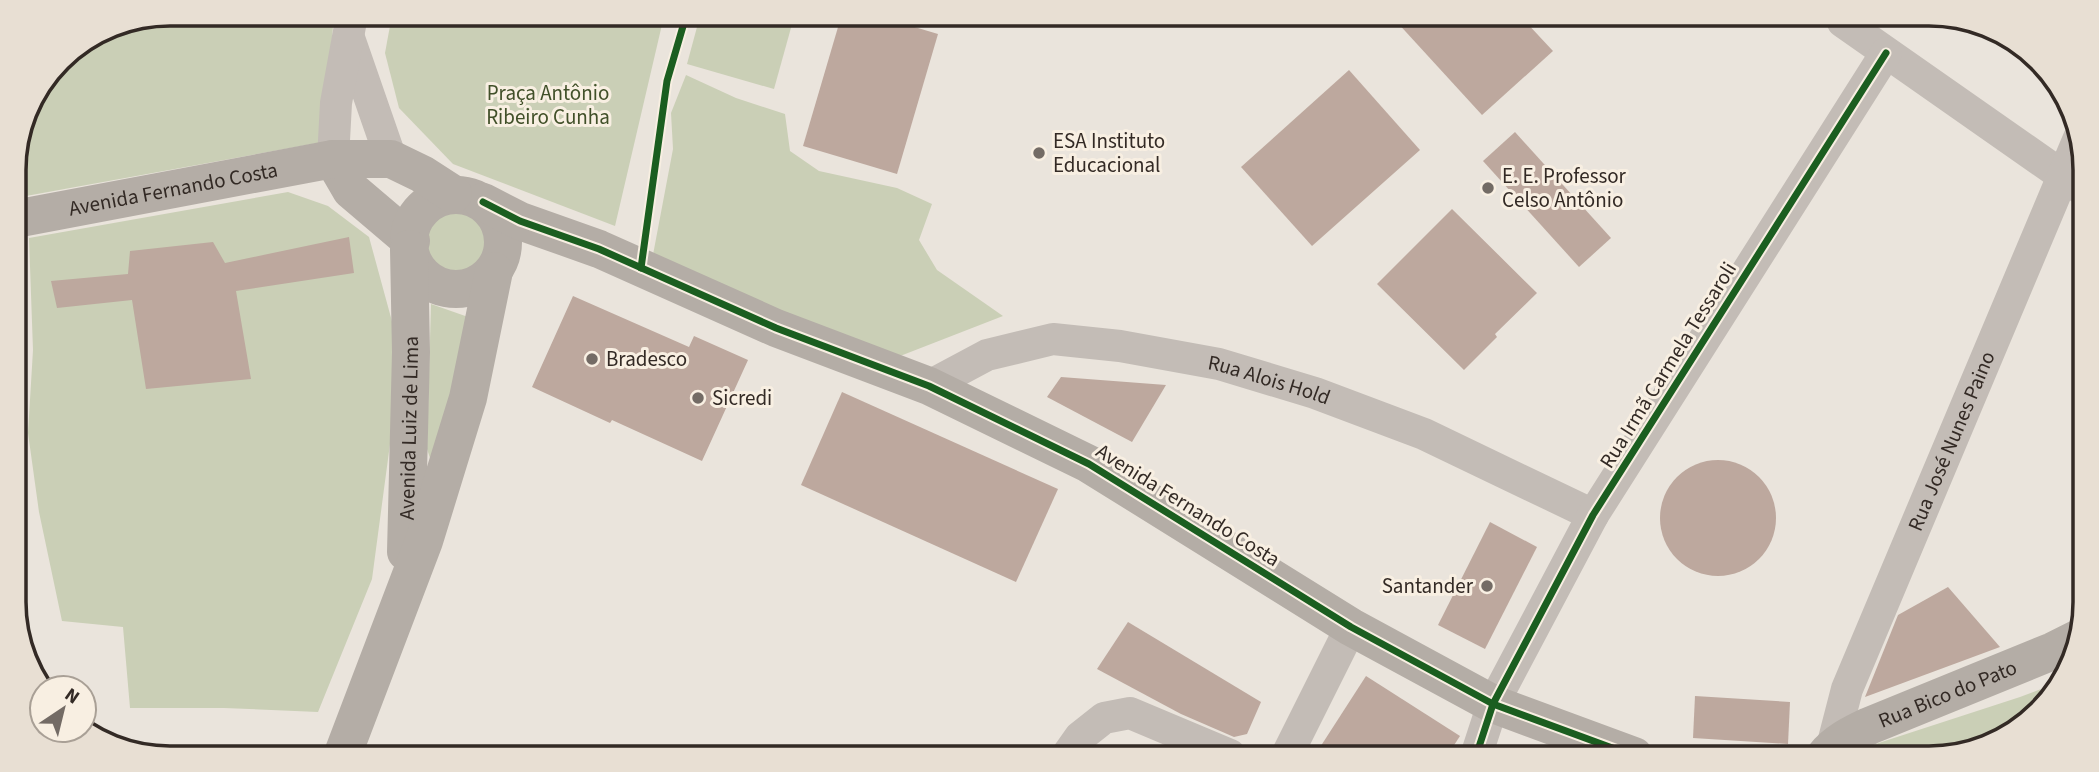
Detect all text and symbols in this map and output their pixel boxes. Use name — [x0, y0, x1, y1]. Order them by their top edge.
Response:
park label: Praça Antônio Ribeiro Cunha — [486, 78, 610, 132]
place label: ESA Instituto Educacional — [1053, 126, 1165, 180]
marker: ESA Instituto Educacional — [1031, 145, 1047, 161]
street label: Avenida Fernando Costa — [66, 155, 280, 224]
place label: E. E. Professor Celso Antônio — [1502, 161, 1627, 215]
marker: E. E. Professor Celso Antônio — [1480, 180, 1496, 196]
street label: Rua Irmã Carmela Tessaroli — [1592, 256, 1744, 474]
street label: Avenida Luiz de Lima — [392, 336, 426, 520]
place label: Bradesco — [606, 344, 687, 374]
street label: Rua José Nunes Paino — [1900, 346, 2003, 536]
street label: Rua Alois Hold — [1206, 347, 1335, 412]
marker: Bradesco — [584, 351, 600, 367]
place label: Sicredi — [712, 383, 772, 413]
marker: Sicredi — [690, 390, 706, 406]
street label: Avenida Fernando Costa — [1090, 436, 1286, 574]
place label: Santander — [1382, 571, 1474, 601]
marker: Santander — [1479, 578, 1495, 594]
street label: Rua Bico do Pato — [1874, 652, 2021, 736]
north arrow — [28, 674, 98, 744]
text: N — [59, 682, 85, 711]

